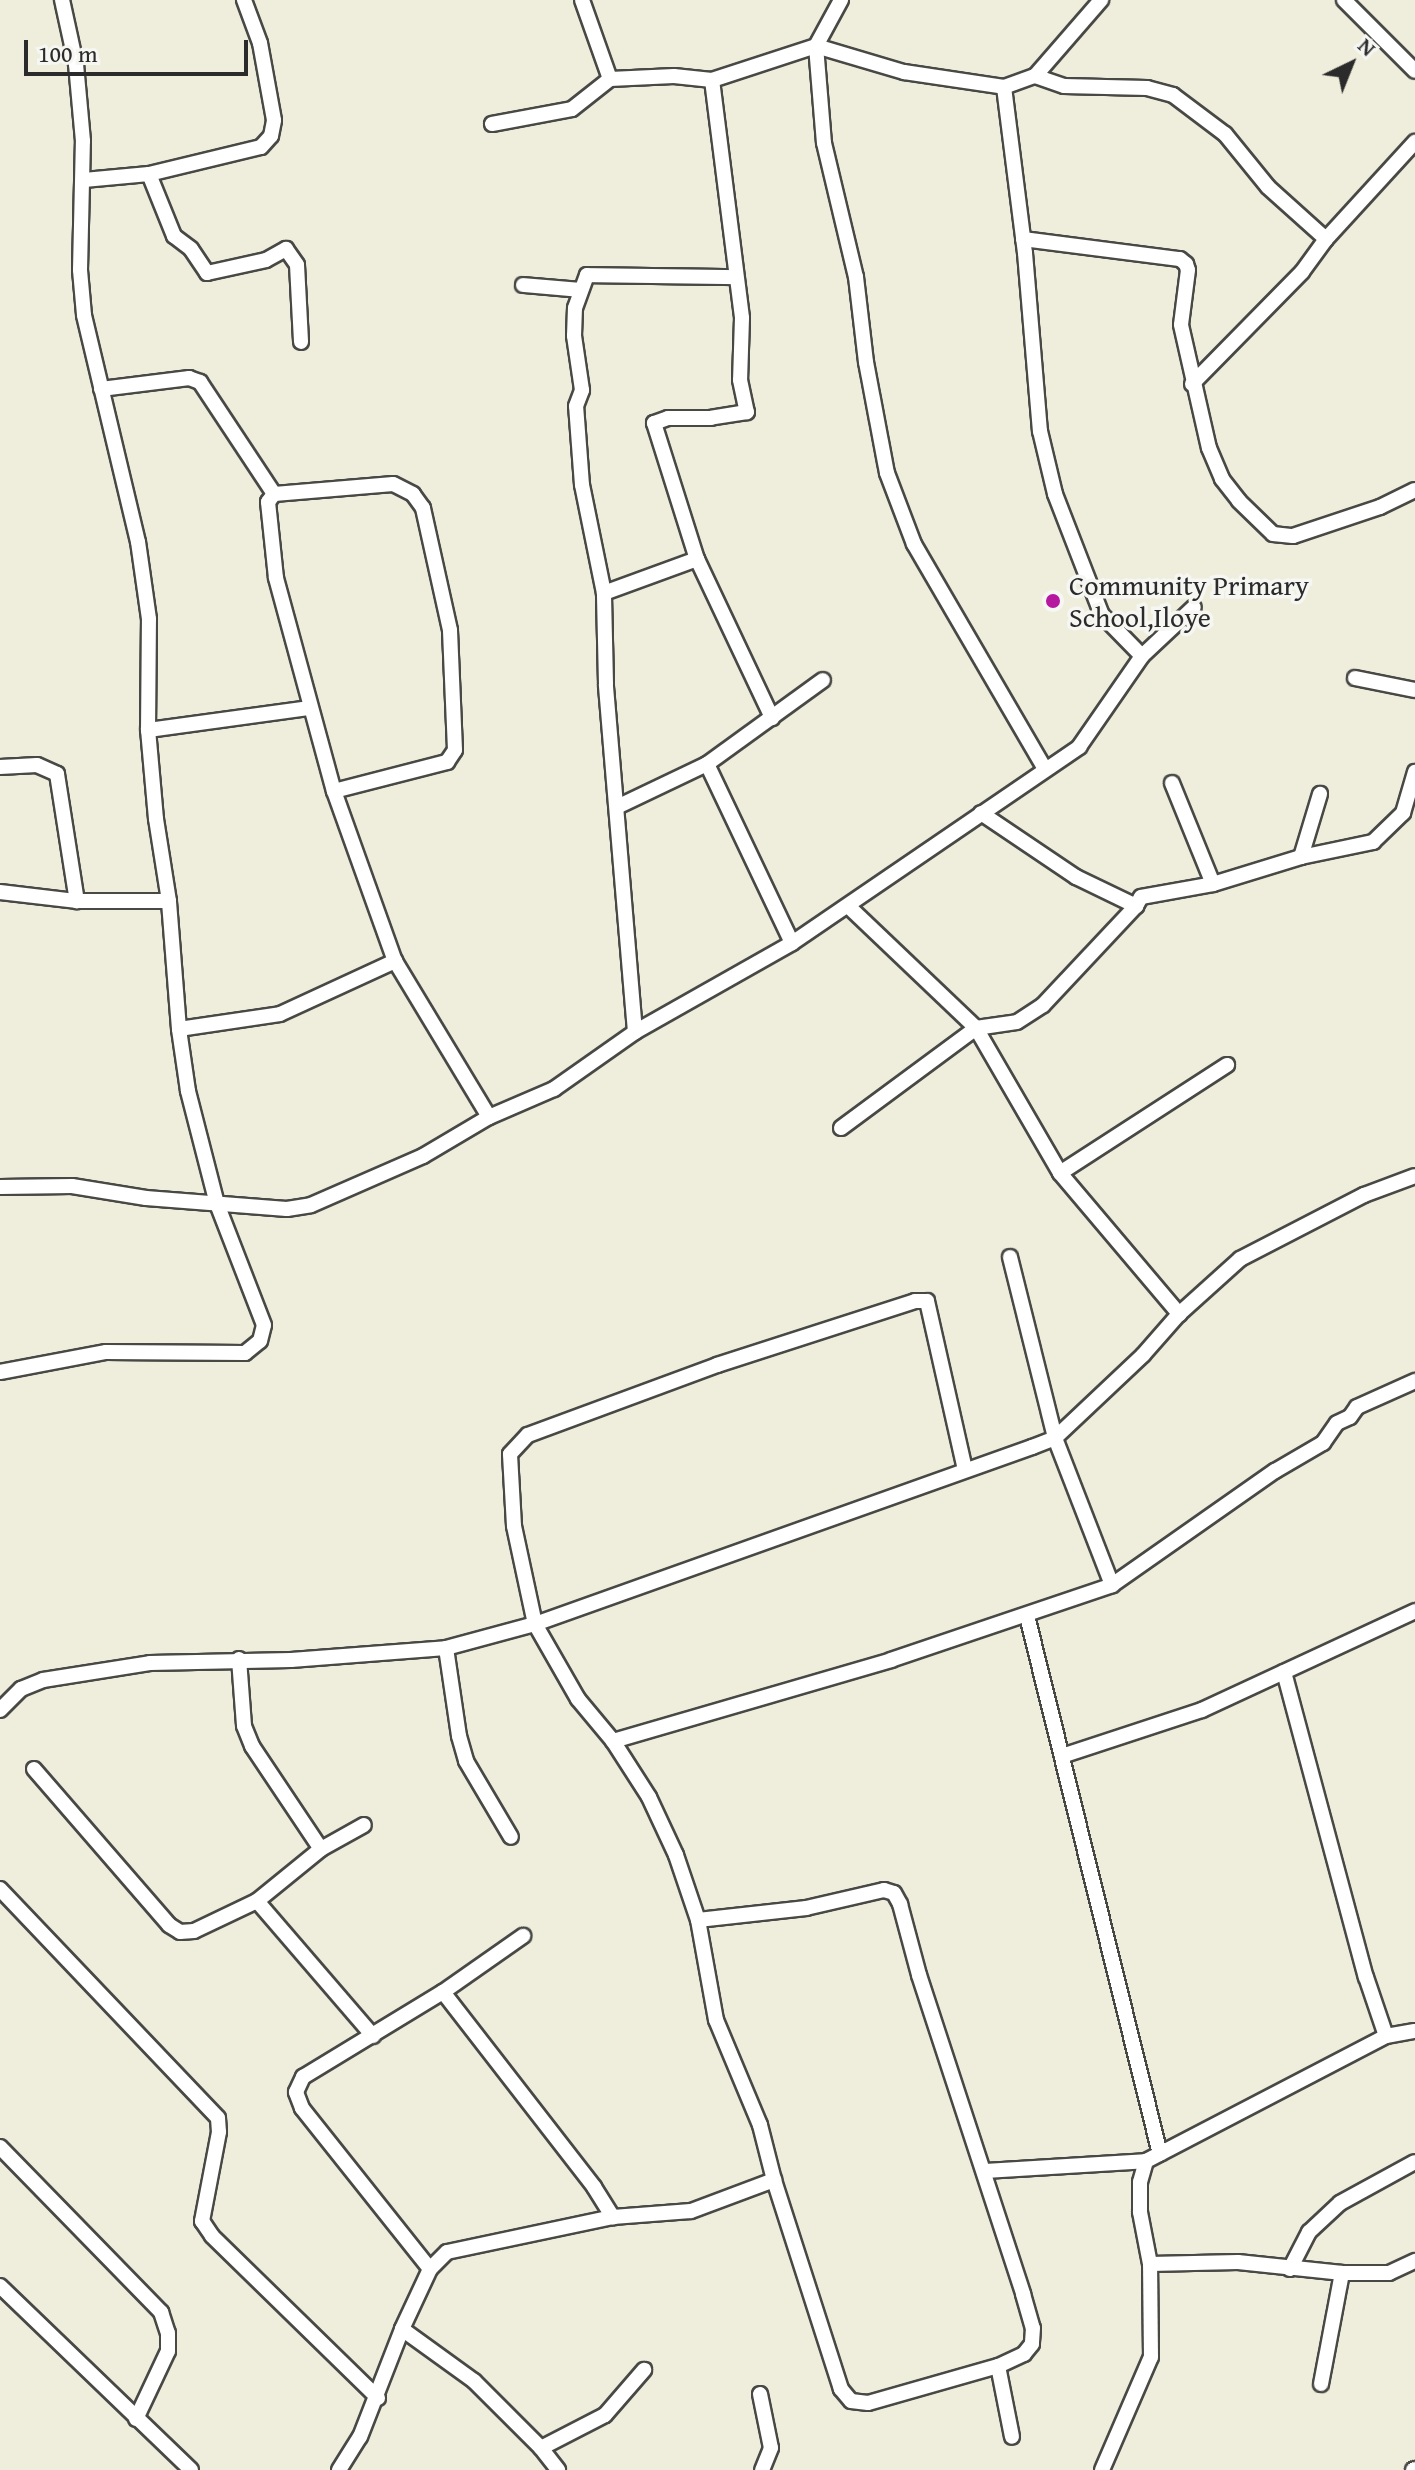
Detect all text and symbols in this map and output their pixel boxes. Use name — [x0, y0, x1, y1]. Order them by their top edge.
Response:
scale bar — [28, 24, 252, 74]
north arrow — [1311, 24, 1391, 104]
text: N — [1351, 30, 1384, 63]
text: 100 m — [38, 36, 98, 71]
place label: Community Primary School,Iloye — [1069, 568, 1309, 634]
marker: Community Primary School,Iloye — [1044, 592, 1062, 610]

